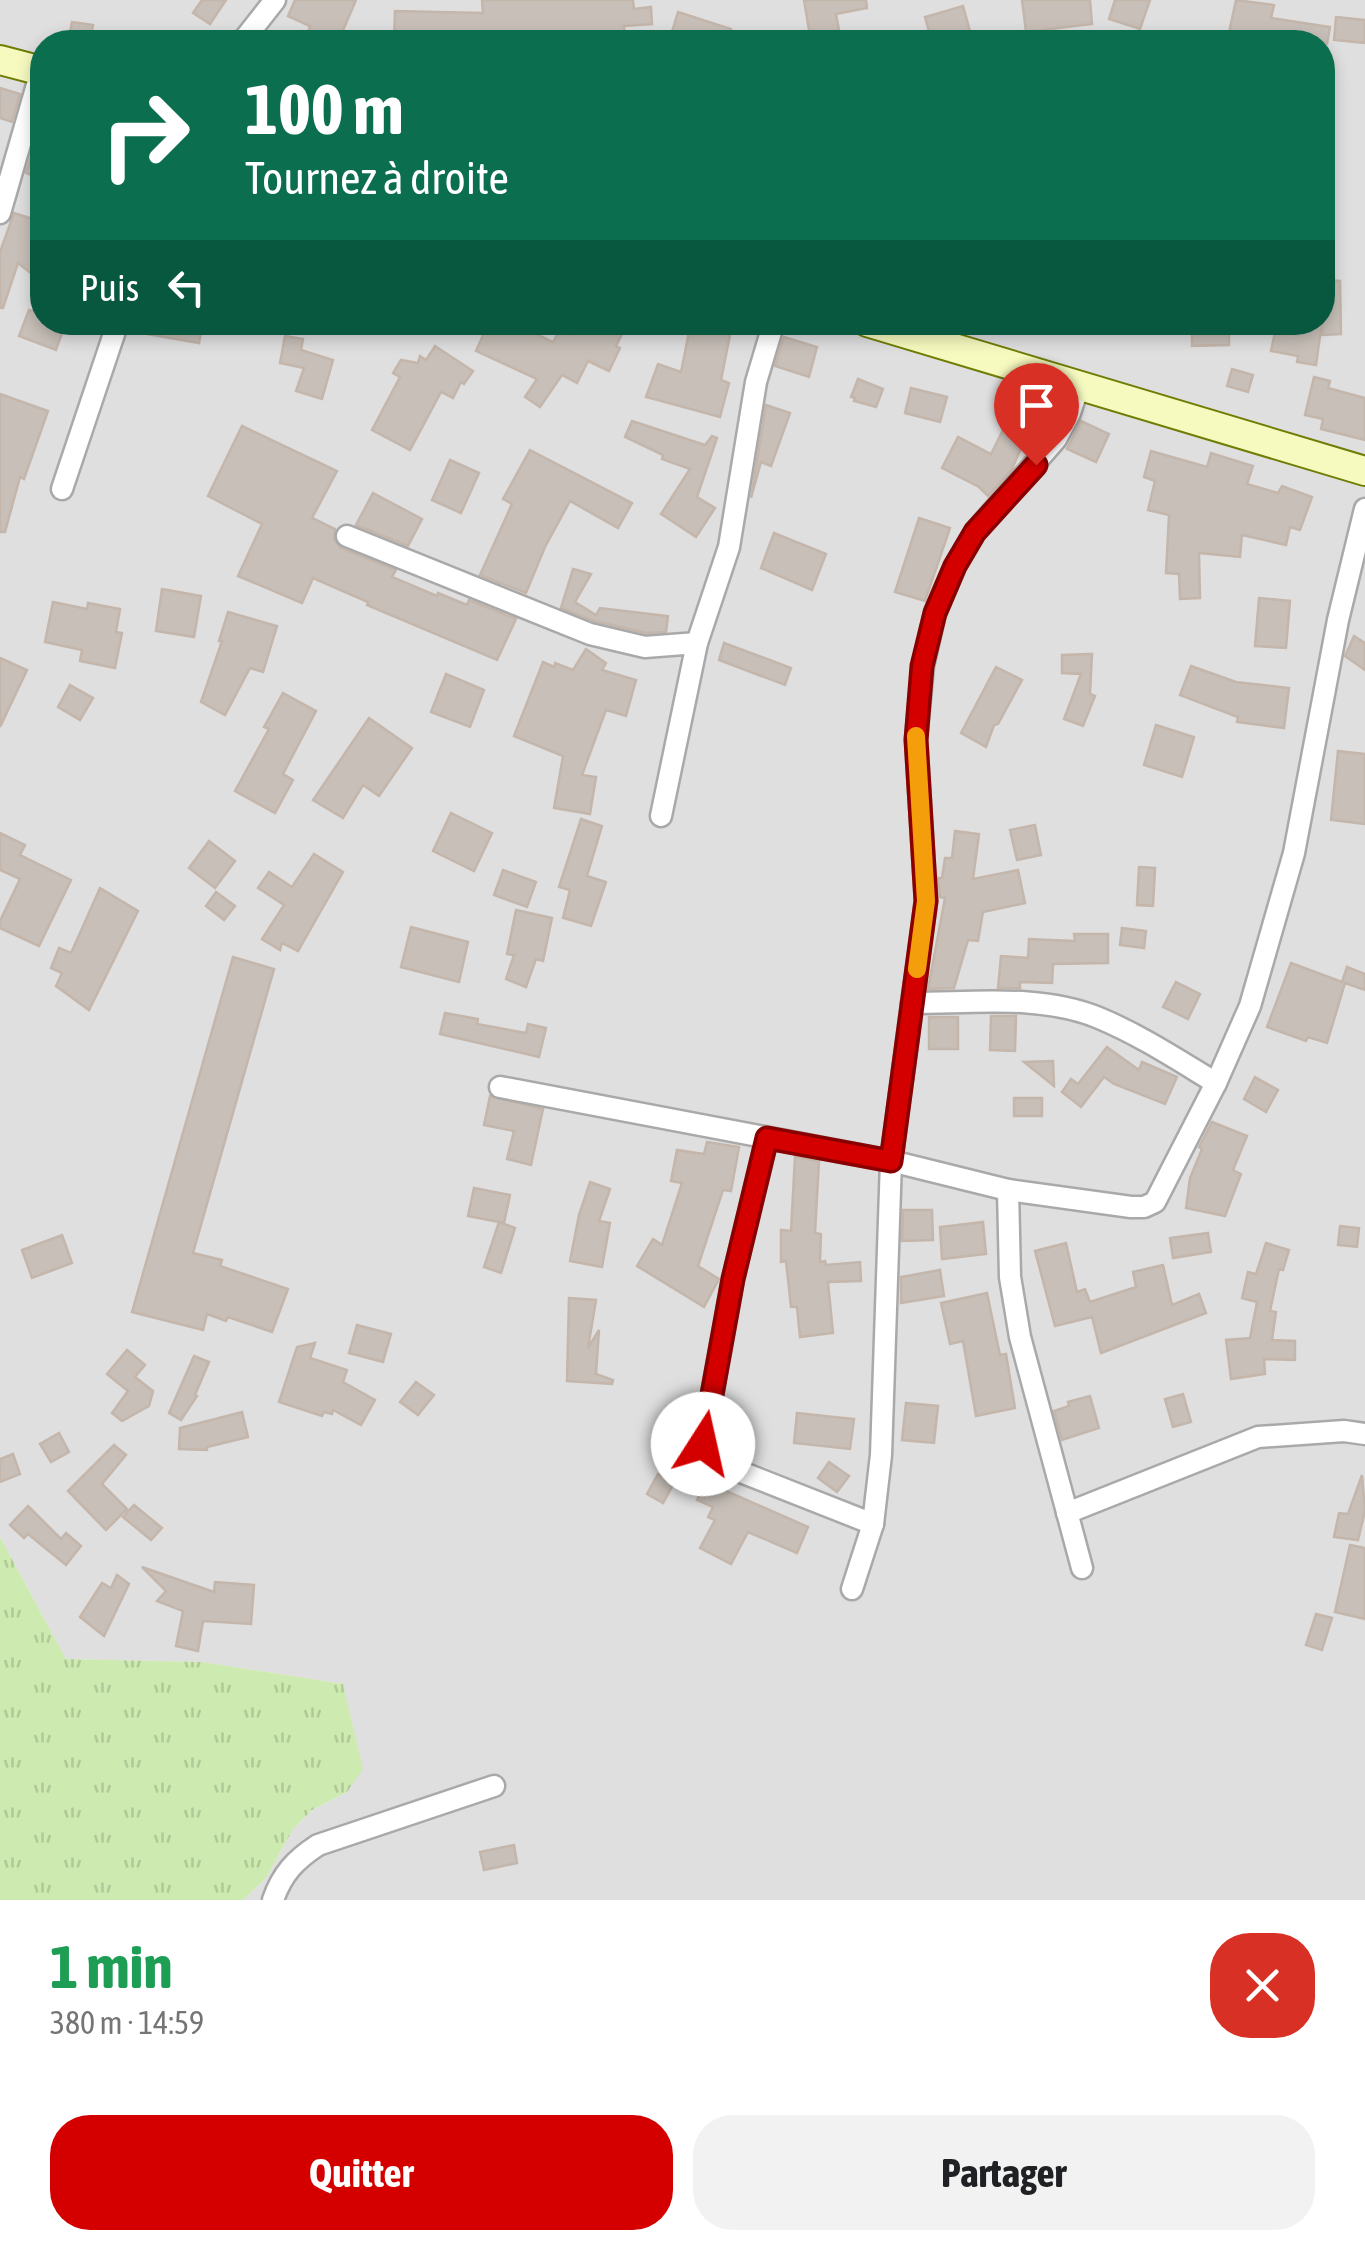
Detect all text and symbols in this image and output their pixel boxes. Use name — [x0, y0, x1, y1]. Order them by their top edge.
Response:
text: 100 m — [245, 69, 404, 149]
icon: right — [80, 70, 210, 200]
text: Tournez à droite — [245, 152, 509, 204]
icon: left — [159, 260, 214, 315]
text: Puis — [80, 266, 139, 309]
pin — [994, 363, 1079, 466]
icon: arrive — [1009, 378, 1064, 433]
position arrow — [651, 1392, 755, 1496]
text: 1 min — [50, 1932, 173, 2001]
button: close — [1210, 1933, 1315, 2038]
text: 380 m · 14:59 — [50, 2004, 204, 2041]
button: Quitter — [50, 2115, 673, 2230]
button: Partager — [693, 2115, 1315, 2230]

